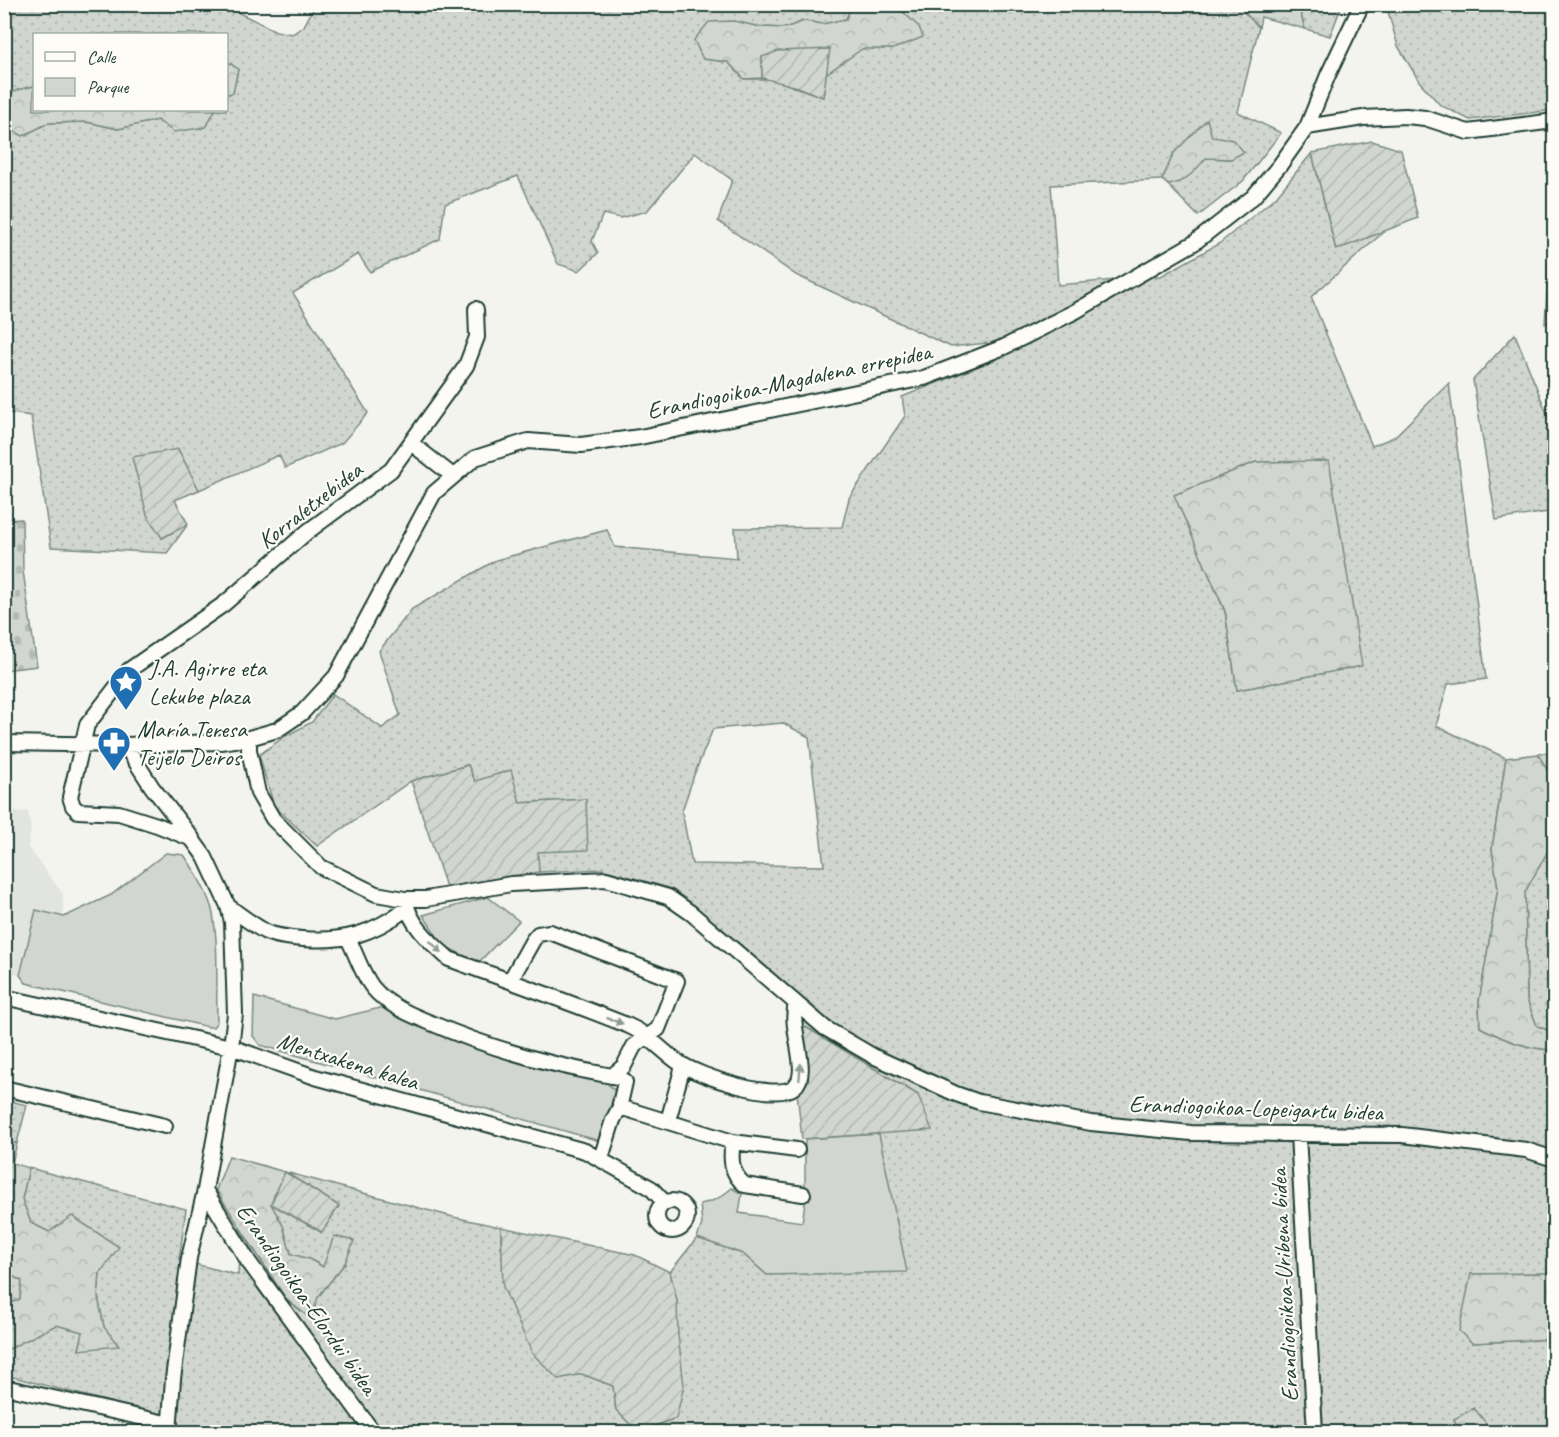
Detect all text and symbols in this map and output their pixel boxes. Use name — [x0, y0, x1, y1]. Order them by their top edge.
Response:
legend — [33, 33, 228, 111]
text: Calle — [87, 46, 116, 68]
text: Parque — [87, 76, 129, 98]
street label: Erandiogoikoa-Magdalena errepidea — [644, 336, 936, 426]
street label: Korraletxebidea — [252, 454, 370, 555]
place label: J.A. Agirre eta Lekube plaza — [148, 653, 268, 711]
place icon: J.A. Agirre eta Lekube plaza — [108, 664, 144, 711]
place label: María Teresa Teijelo Deiros — [137, 714, 248, 772]
pharmacy icon: María Teresa Teijelo Deiros — [96, 725, 132, 772]
one-way arrow — [428, 940, 443, 953]
one-way arrow — [606, 1016, 624, 1026]
street label: Mentxakena kalea — [274, 1025, 424, 1097]
one-way arrow — [795, 1062, 805, 1081]
street label: Erandiogoikoa-Lopeigartu bidea — [1129, 1089, 1385, 1127]
street label: Erandiogoikoa-Uribena bidea — [1263, 1165, 1305, 1402]
street label: Erandiogoikoa-Elordui bidea — [230, 1198, 385, 1402]

